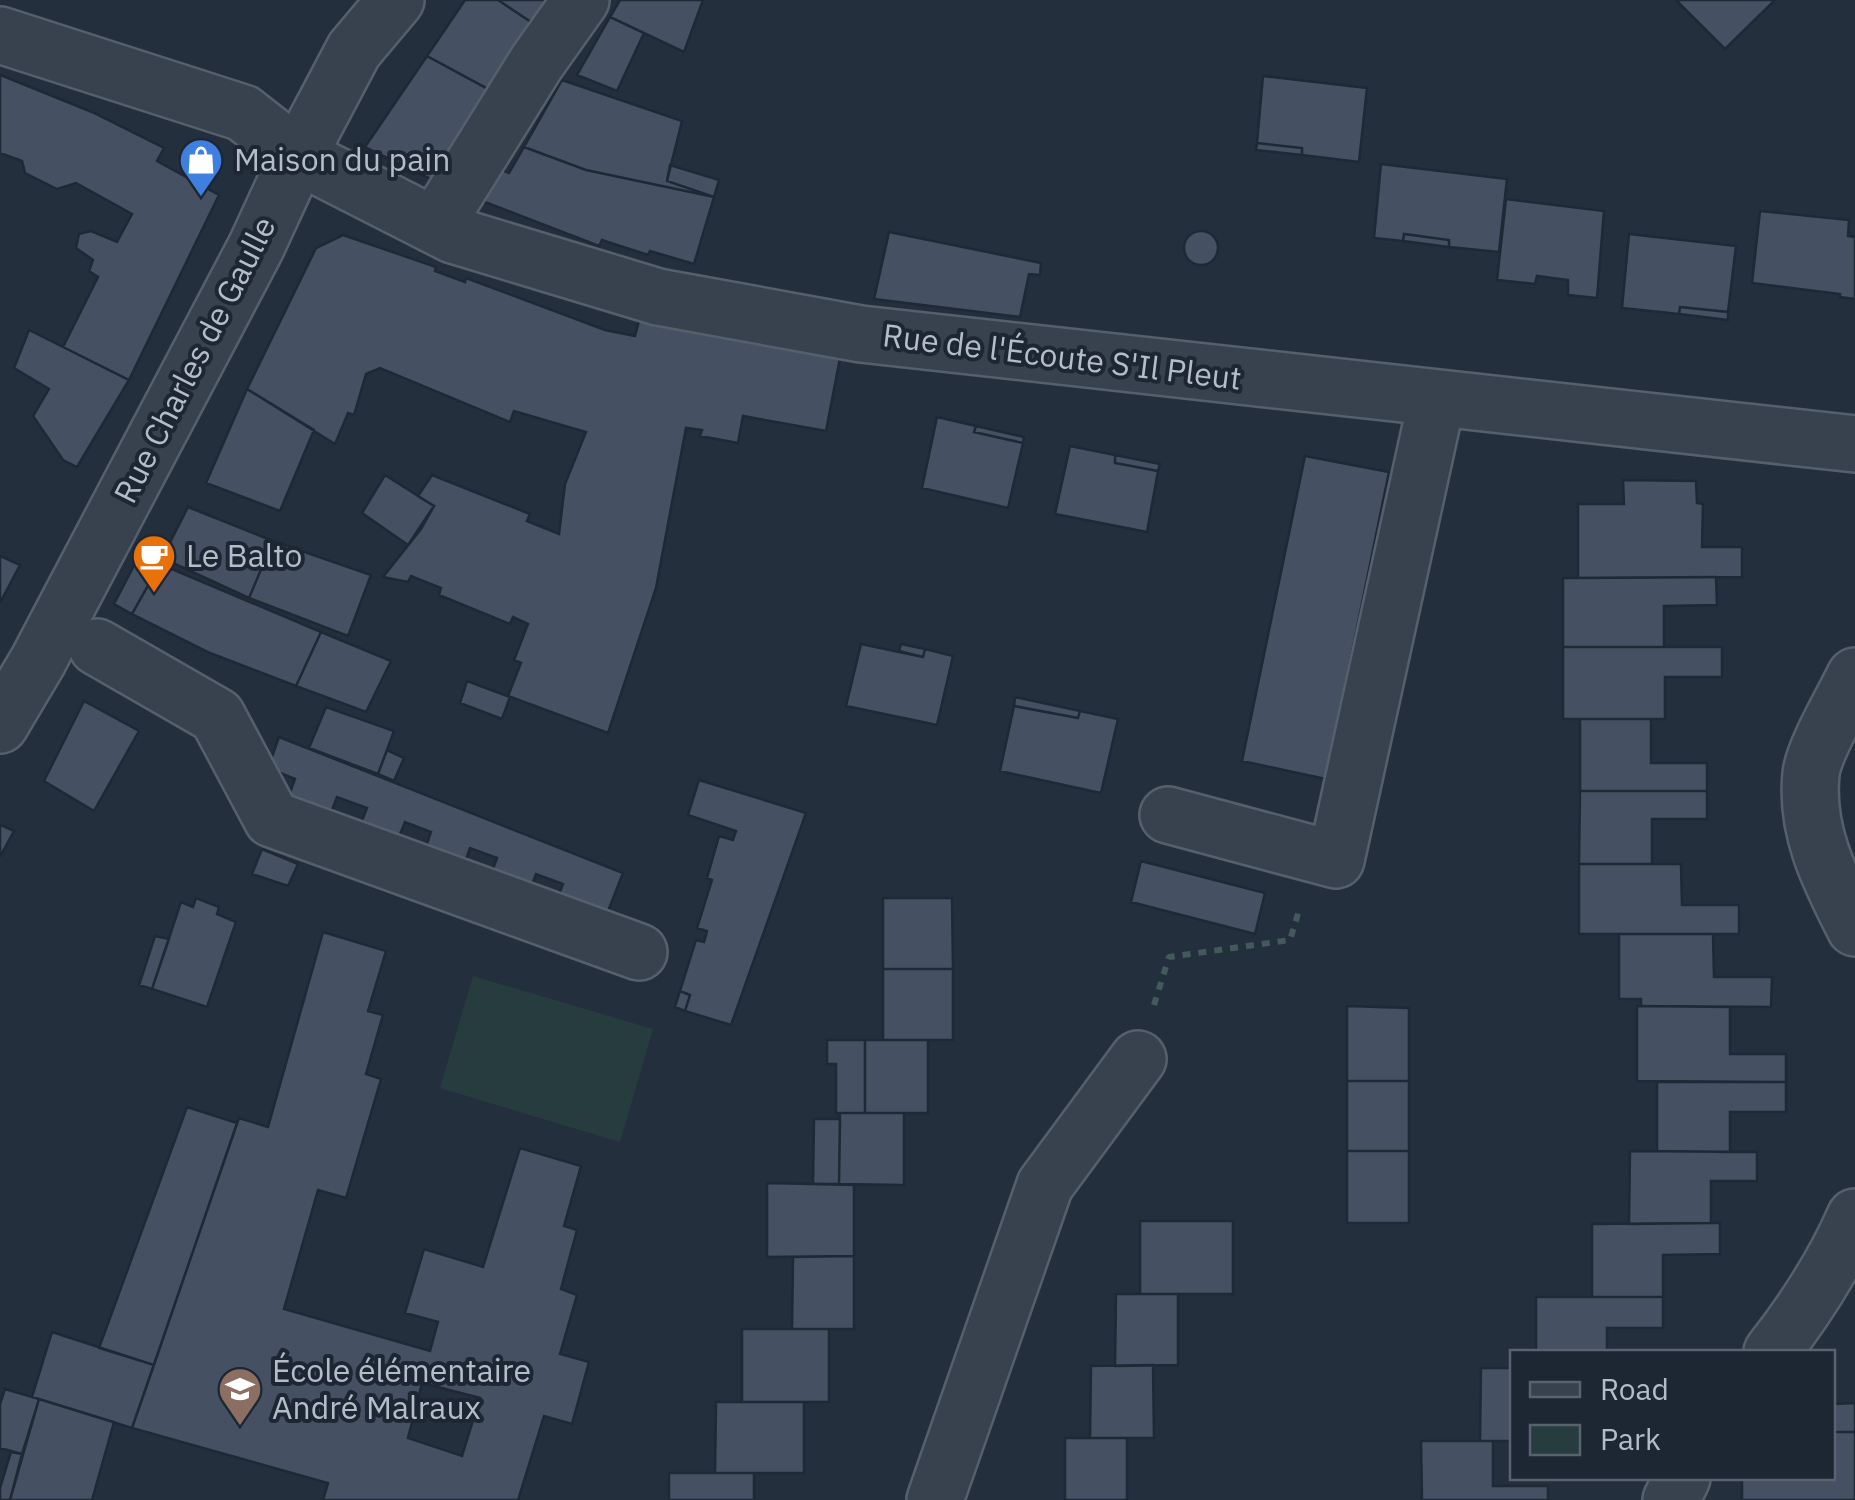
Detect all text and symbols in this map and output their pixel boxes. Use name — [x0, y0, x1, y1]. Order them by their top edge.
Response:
shop icon: Maison du pain — [178, 137, 224, 198]
place label: Maison du pain — [234, 138, 450, 180]
street label: Rue Charles de Gaulle — [104, 209, 285, 510]
street label: Rue de l'Écoute S'Il Pleut — [880, 313, 1244, 399]
cafe icon: Le Balto — [131, 533, 177, 594]
place label: Le Balto — [186, 534, 302, 576]
place label: École élémentaire André Malraux — [272, 1349, 531, 1428]
legend — [1510, 1350, 1835, 1480]
school or university icon: École élémentaire André Malraux — [217, 1366, 263, 1427]
text: Road — [1600, 1369, 1669, 1408]
text: Park — [1600, 1419, 1661, 1458]

